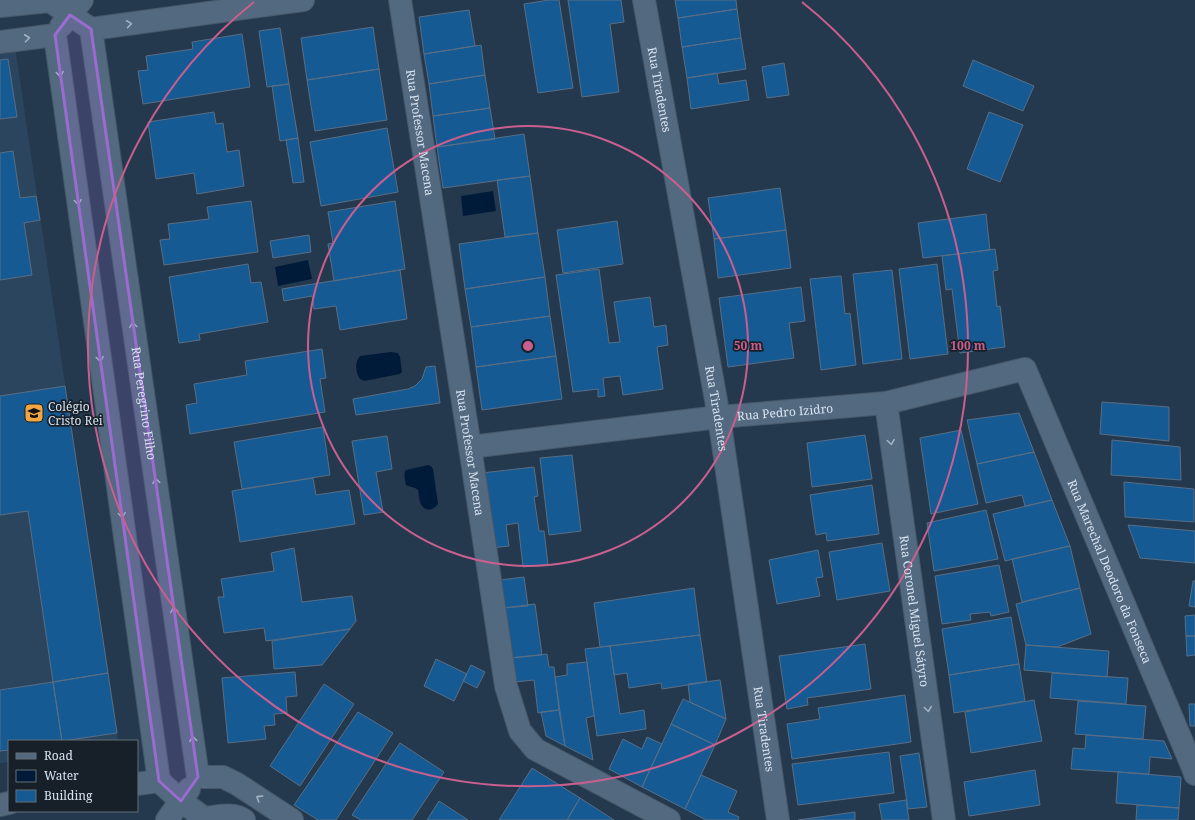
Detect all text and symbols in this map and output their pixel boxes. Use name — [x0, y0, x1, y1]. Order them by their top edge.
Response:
one-way arrow — [126, 20, 132, 29]
one-way arrow — [24, 34, 30, 43]
street label: Rua Tiradentes — [644, 46, 676, 134]
street label: Rua Professor Macena — [402, 68, 439, 197]
one-way arrow — [55, 71, 64, 77]
one-way arrow — [73, 199, 82, 206]
one-way arrow — [129, 322, 138, 328]
text: 50 m — [734, 337, 762, 354]
text: 100 m — [950, 337, 986, 354]
centre of rings — [521, 339, 535, 353]
street label: Rua Peregrino Filho — [128, 345, 161, 461]
one-way arrow — [95, 356, 104, 362]
street label: Rua Tiradentes — [701, 364, 732, 452]
street label: Rua Professor Macena — [453, 388, 489, 517]
place label: Colégio Cristo Rei — [48, 398, 103, 429]
street label: Rua Pedro Izidro — [736, 399, 834, 424]
school or university icon: Colégio Cristo Rei — [23, 402, 45, 424]
one-way arrow — [887, 438, 896, 445]
street label: Rua Marechal Deodoro da Fonseca — [1064, 477, 1156, 666]
one-way arrow — [152, 478, 161, 484]
one-way arrow — [117, 512, 126, 518]
street label: Rua Coronel Miguel Sátyro — [896, 534, 934, 688]
one-way arrow — [170, 607, 179, 613]
street label: Rua Tiradentes — [750, 685, 779, 773]
one-way arrow — [923, 706, 932, 712]
one-way arrow — [189, 736, 198, 742]
legend — [8, 740, 138, 812]
text: Road — [44, 747, 74, 764]
text: Water — [44, 767, 79, 784]
text: Building — [44, 787, 93, 804]
one-way arrow — [257, 796, 264, 803]

